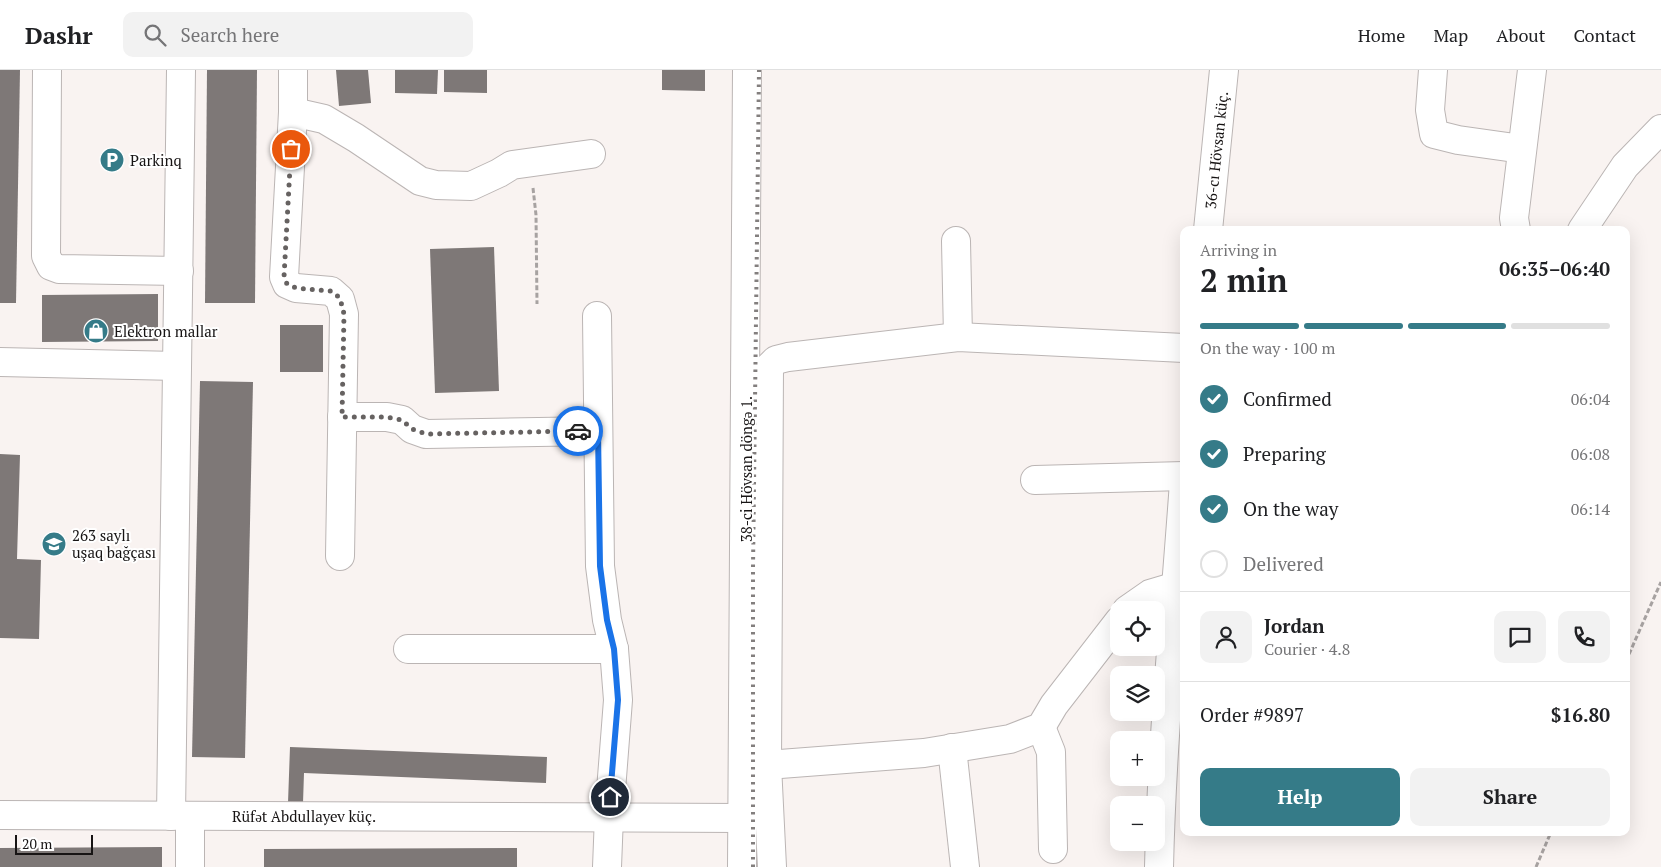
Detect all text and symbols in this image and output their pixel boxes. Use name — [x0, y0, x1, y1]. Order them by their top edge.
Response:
search box — [123, 12, 473, 57]
text: Dashr — [25, 19, 93, 51]
icon: search — [141, 21, 169, 49]
text: Search here — [181, 22, 279, 47]
text: Home — [1358, 23, 1405, 47]
text: Map — [1433, 23, 1468, 47]
text: About — [1496, 23, 1545, 47]
text: Contact — [1573, 23, 1636, 47]
street label: 36-cı Hövsan küç. — [1200, 90, 1232, 210]
pin — [270, 128, 312, 170]
icon: bag — [277, 135, 305, 163]
parking icon: Parkinq — [99, 147, 125, 173]
place label: Parkinq — [130, 150, 182, 170]
text: Arriving in — [1200, 239, 1277, 261]
text: 06:35–06:40 — [1499, 256, 1610, 281]
text: 2 min — [1200, 259, 1288, 301]
shop icon: Elektron mallar — [83, 318, 109, 344]
place label: Elektron mallar — [114, 321, 218, 341]
text: On the way · 100 m — [1200, 337, 1335, 359]
icon: check — [1200, 385, 1228, 413]
text: Confirmed — [1243, 386, 1332, 411]
text: 06:04 — [1571, 388, 1610, 410]
street label: 38-ci Hövsan döngə 1. — [736, 396, 756, 542]
courier — [553, 406, 603, 456]
icon: car — [564, 417, 592, 445]
icon: check — [1200, 440, 1228, 468]
text: Preparing — [1243, 441, 1326, 466]
text: 06:08 — [1571, 443, 1610, 465]
icon: check — [1200, 495, 1228, 523]
text: On the way — [1243, 496, 1338, 521]
text: 06:14 — [1571, 498, 1610, 520]
place label: 263 saylı uşaq bağçası — [72, 525, 156, 562]
school or university icon: 263 saylı uşaq bağçası — [41, 531, 67, 557]
text: Delivered — [1243, 551, 1324, 576]
map controls — [1110, 601, 1165, 851]
button: locate — [1110, 601, 1165, 656]
button: person — [1200, 611, 1252, 663]
button: chat — [1494, 611, 1546, 663]
button: phone — [1558, 611, 1610, 663]
text: Jordan — [1264, 613, 1325, 638]
text: Courier · 4.8 — [1264, 638, 1350, 660]
button: layers — [1110, 666, 1165, 721]
text: Order #9897 — [1200, 702, 1304, 727]
text: $16.80 — [1551, 702, 1610, 727]
button: + — [1110, 731, 1165, 786]
button: Help — [1200, 768, 1400, 826]
button: Share — [1410, 768, 1610, 826]
pin — [589, 776, 631, 818]
icon: home — [596, 783, 624, 811]
button: − — [1110, 796, 1165, 851]
street label: Rüfət Abdullayev küç. — [232, 806, 376, 826]
scale bar — [15, 832, 92, 855]
text: 20 m — [22, 834, 52, 853]

